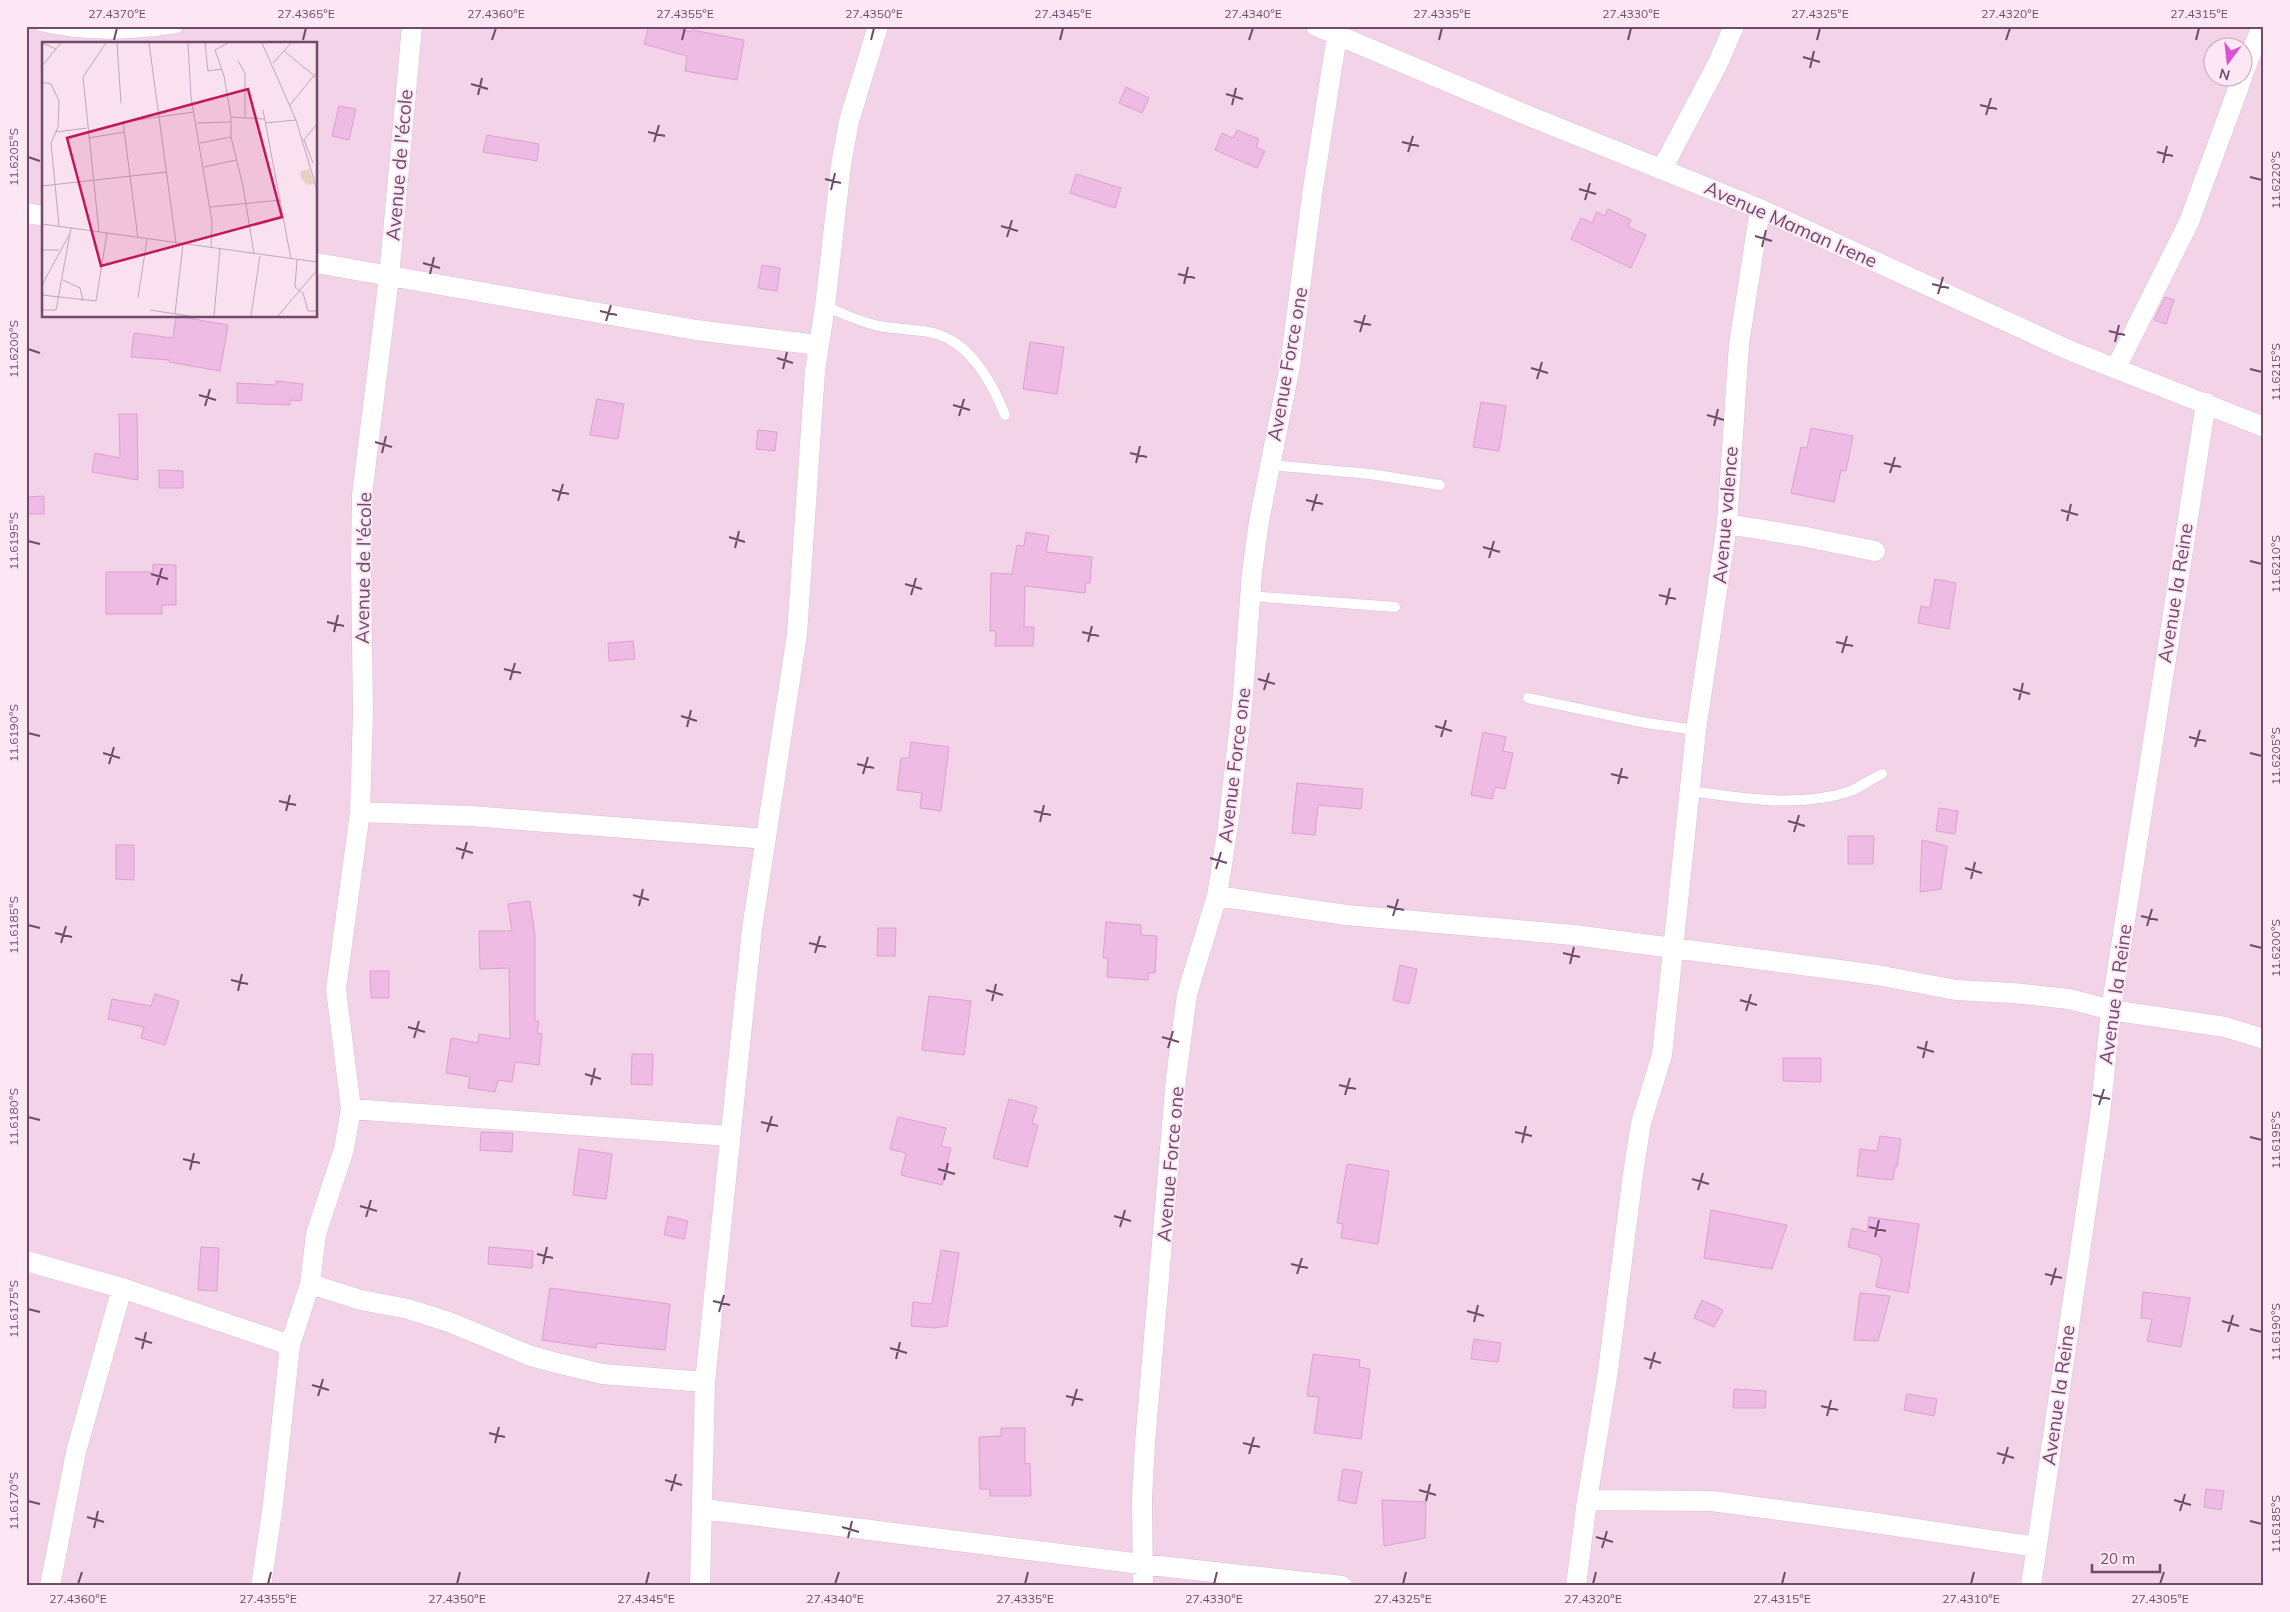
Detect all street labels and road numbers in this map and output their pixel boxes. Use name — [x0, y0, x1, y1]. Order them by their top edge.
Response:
street label: Avenue de l'école — [380, 88, 418, 242]
street label: Avenue Maman Irene — [1701, 175, 1881, 273]
street label: Avenue Force one — [1262, 285, 1312, 443]
street label: Avenue valence — [1707, 445, 1743, 585]
street label: Avenue de l'école — [350, 492, 376, 644]
street label: Avenue la Reine — [2152, 521, 2198, 665]
street label: Avenue Force one — [1213, 686, 1255, 844]
street label: Avenue la Reine — [2093, 922, 2137, 1066]
street label: Avenue Force one — [1151, 1085, 1189, 1243]
street label: Avenue la Reine — [2036, 1323, 2080, 1467]

